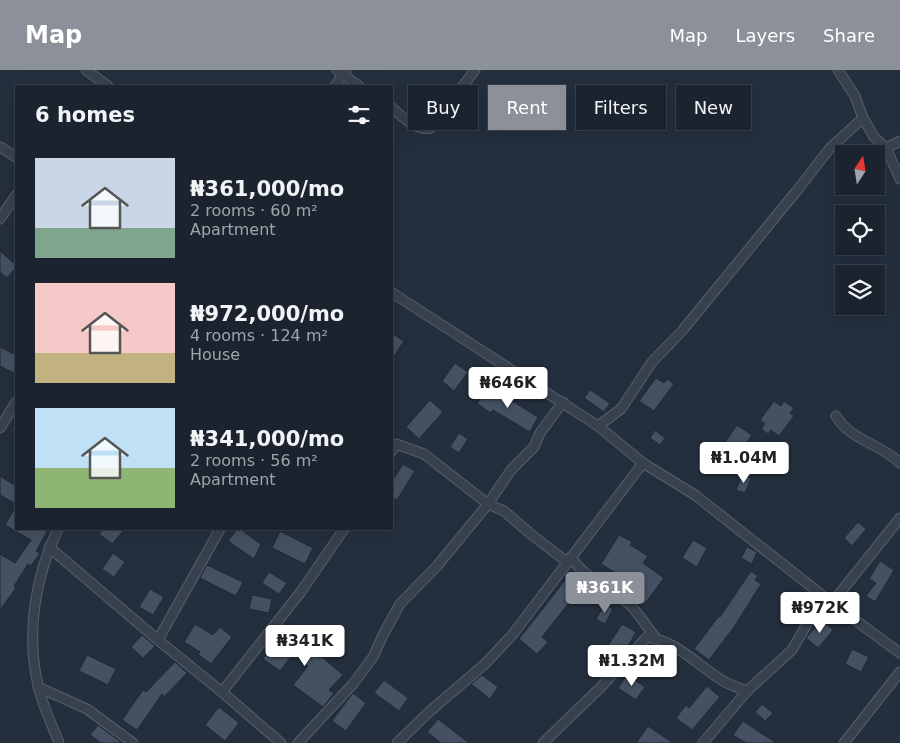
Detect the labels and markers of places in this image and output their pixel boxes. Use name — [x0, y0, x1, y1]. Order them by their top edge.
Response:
pin: ₦646K — [473, 366, 543, 409]
pin: ₦1.04M — [703, 442, 785, 484]
pin: ₦361K — [570, 572, 640, 614]
pin: ₦972K — [785, 592, 855, 634]
pin: ₦341K — [270, 624, 340, 667]
pin: ₦1.32M — [591, 644, 673, 687]

